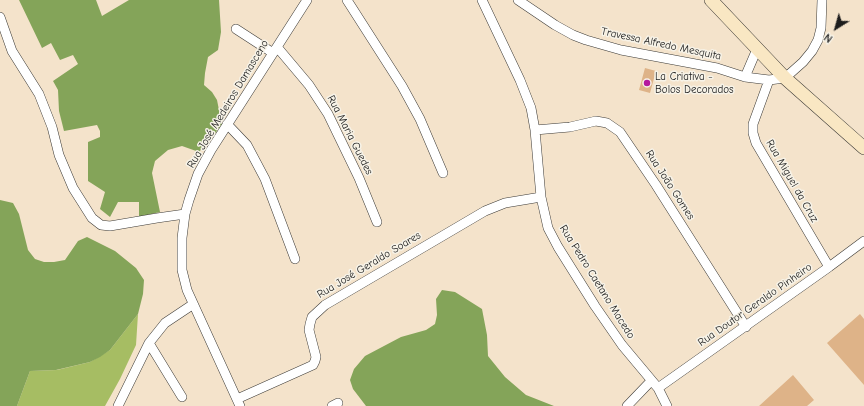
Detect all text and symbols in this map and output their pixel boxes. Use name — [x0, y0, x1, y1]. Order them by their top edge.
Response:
north arrow — [816, 8, 856, 48]
street label: Travessa Alfredo Mesquita — [600, 25, 722, 63]
text: N — [822, 31, 835, 45]
street label: Rua José Medeiros Damasceno — [184, 37, 272, 171]
place label: La Criativa - Bolos Decorados — [655, 70, 734, 96]
marker: La Criativa - Bolos Decorados — [642, 78, 652, 88]
street label: Rua Maria Guedes — [324, 93, 376, 177]
street label: Rua Miguel da Cruz — [763, 137, 821, 225]
street label: Rua João Gomes — [643, 148, 697, 222]
street label: Rua Pedro Caetano Macedo — [557, 223, 637, 341]
street label: Rua José Geraldo Soares — [315, 229, 423, 301]
street label: Rua Doutor Geraldo Pinheiro — [695, 261, 815, 349]

